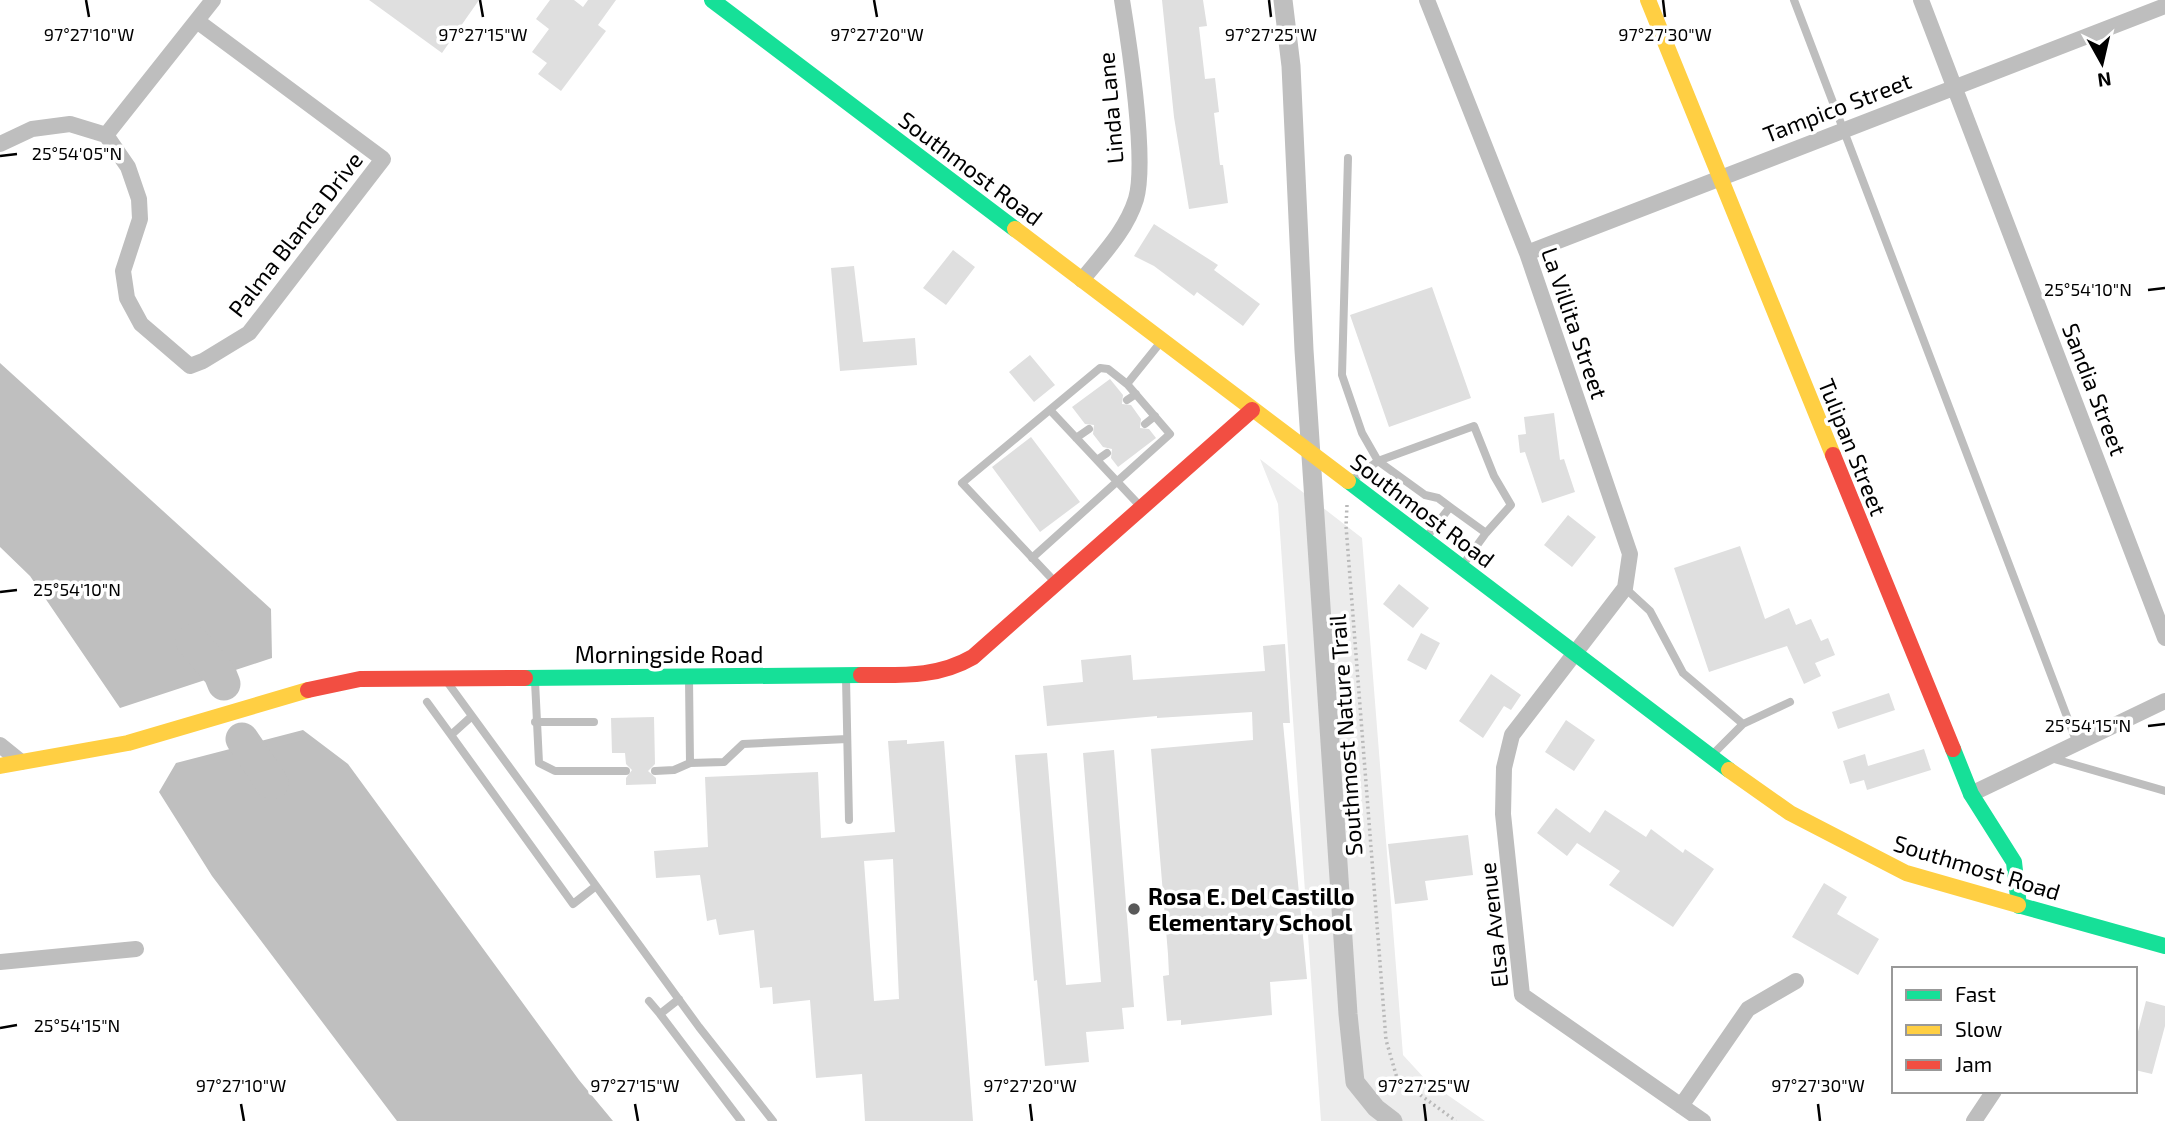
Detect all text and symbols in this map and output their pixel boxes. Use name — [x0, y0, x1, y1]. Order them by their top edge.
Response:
text: 97°27'10"W — [44, 23, 134, 45]
text: 97°27'15"W — [438, 23, 528, 45]
text: 97°27'20"W — [830, 23, 924, 45]
text: 97°27'25"W — [1225, 23, 1317, 45]
text: 97°27'30"W — [1618, 23, 1712, 45]
north arrow — [2067, 28, 2137, 98]
street label: Linda Lane — [1091, 51, 1129, 165]
street label: Tampico Street — [1759, 66, 1915, 148]
text: N — [2096, 68, 2113, 93]
street label: Southmost Road — [894, 105, 1048, 231]
text: 25°54'05"N — [32, 142, 122, 164]
street label: Palma Blanca Drive — [222, 146, 368, 322]
street label: La Villita Street — [1536, 243, 1614, 403]
text: 25°54'10"N — [2044, 278, 2132, 300]
street label: Sandia Street — [2057, 319, 2133, 459]
street label: Tulipan Street — [1813, 374, 1893, 520]
street label: Southmost Road — [1346, 447, 1500, 573]
text: 25°54'10"N — [33, 578, 121, 600]
street label: Southmost Nature Trail — [1323, 613, 1367, 857]
street label: Morningside Road — [575, 640, 763, 668]
text: 25°54'15"N — [2045, 714, 2131, 736]
street label: Southmost Road — [1890, 828, 2064, 906]
street label: Elsa Avenue — [1473, 861, 1513, 989]
place label: Rosa E. Del Castillo Elementary School — [1148, 882, 1354, 936]
marker: Rosa E. Del Castillo Elementary School — [1126, 901, 1142, 917]
legend — [1892, 967, 2137, 1093]
text: Fast — [1955, 981, 1996, 1006]
text: 25°54'15"N — [34, 1014, 120, 1036]
text: Slow — [1955, 1016, 2002, 1041]
text: Jam — [1955, 1051, 1992, 1076]
text: 97°27'10"W — [196, 1074, 286, 1096]
text: 97°27'15"W — [590, 1074, 680, 1096]
text: 97°27'20"W — [983, 1074, 1077, 1096]
text: 97°27'25"W — [1378, 1074, 1470, 1096]
text: 97°27'30"W — [1771, 1074, 1865, 1096]

